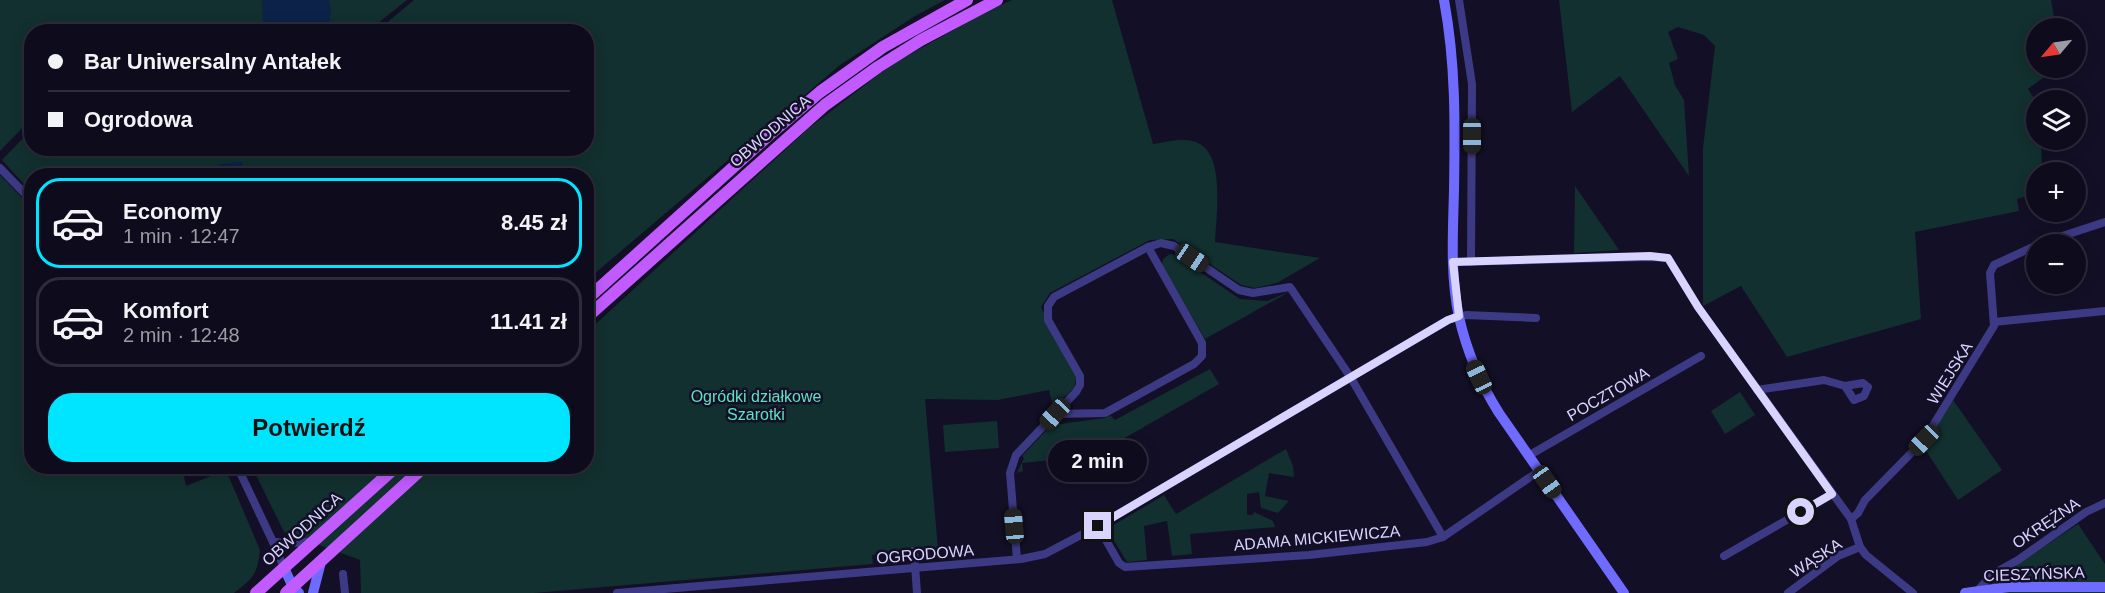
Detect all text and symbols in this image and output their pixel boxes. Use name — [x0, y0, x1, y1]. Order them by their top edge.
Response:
north arrow — [2026, 18, 2086, 78]
map controls — [2026, 18, 2086, 294]
text: Bar Uniwersalny Antałek — [84, 49, 341, 74]
button: layers — [2026, 90, 2086, 150]
street label: OBWODNICA — [727, 91, 814, 170]
text: Ogrodowa — [84, 107, 193, 132]
car — [1463, 118, 1481, 154]
button: + — [2026, 162, 2086, 222]
icon: car — [51, 196, 105, 250]
text: Economy — [123, 199, 222, 224]
text: 8.45 zł — [501, 210, 567, 235]
text: 1 min · 12:47 — [123, 225, 240, 247]
button: − — [2026, 234, 2086, 294]
car — [1172, 240, 1212, 276]
icon: car — [51, 295, 105, 349]
text: Komfort — [123, 298, 209, 323]
text: 11.41 zł — [490, 309, 567, 334]
text: 2 min · 12:48 — [123, 324, 240, 346]
street label: WIEJSKA — [1924, 338, 1976, 407]
car — [1463, 357, 1495, 397]
street label: POCZTOWA — [1564, 364, 1652, 424]
park label: Ogródki działkowe Szarotki — [691, 388, 821, 423]
button: Potwierdź — [48, 393, 570, 462]
car — [1036, 395, 1074, 433]
car — [1905, 421, 1943, 459]
callout: 2 min — [1048, 439, 1148, 481]
text: 2 min — [1071, 450, 1124, 472]
car — [1529, 462, 1565, 502]
street label: OBWODNICA — [259, 489, 345, 569]
street label: OKRĘŻNA — [2009, 493, 2083, 552]
route start — [1787, 498, 1814, 525]
car — [1003, 507, 1025, 545]
route end — [1084, 512, 1111, 539]
street label: ADAMA MICKIEWICZA — [1233, 522, 1401, 554]
street label: WĄSKA — [1787, 535, 1845, 581]
street label: OGRODOWA — [875, 541, 975, 567]
street label: CIESZYŃSKA — [1983, 563, 2085, 584]

